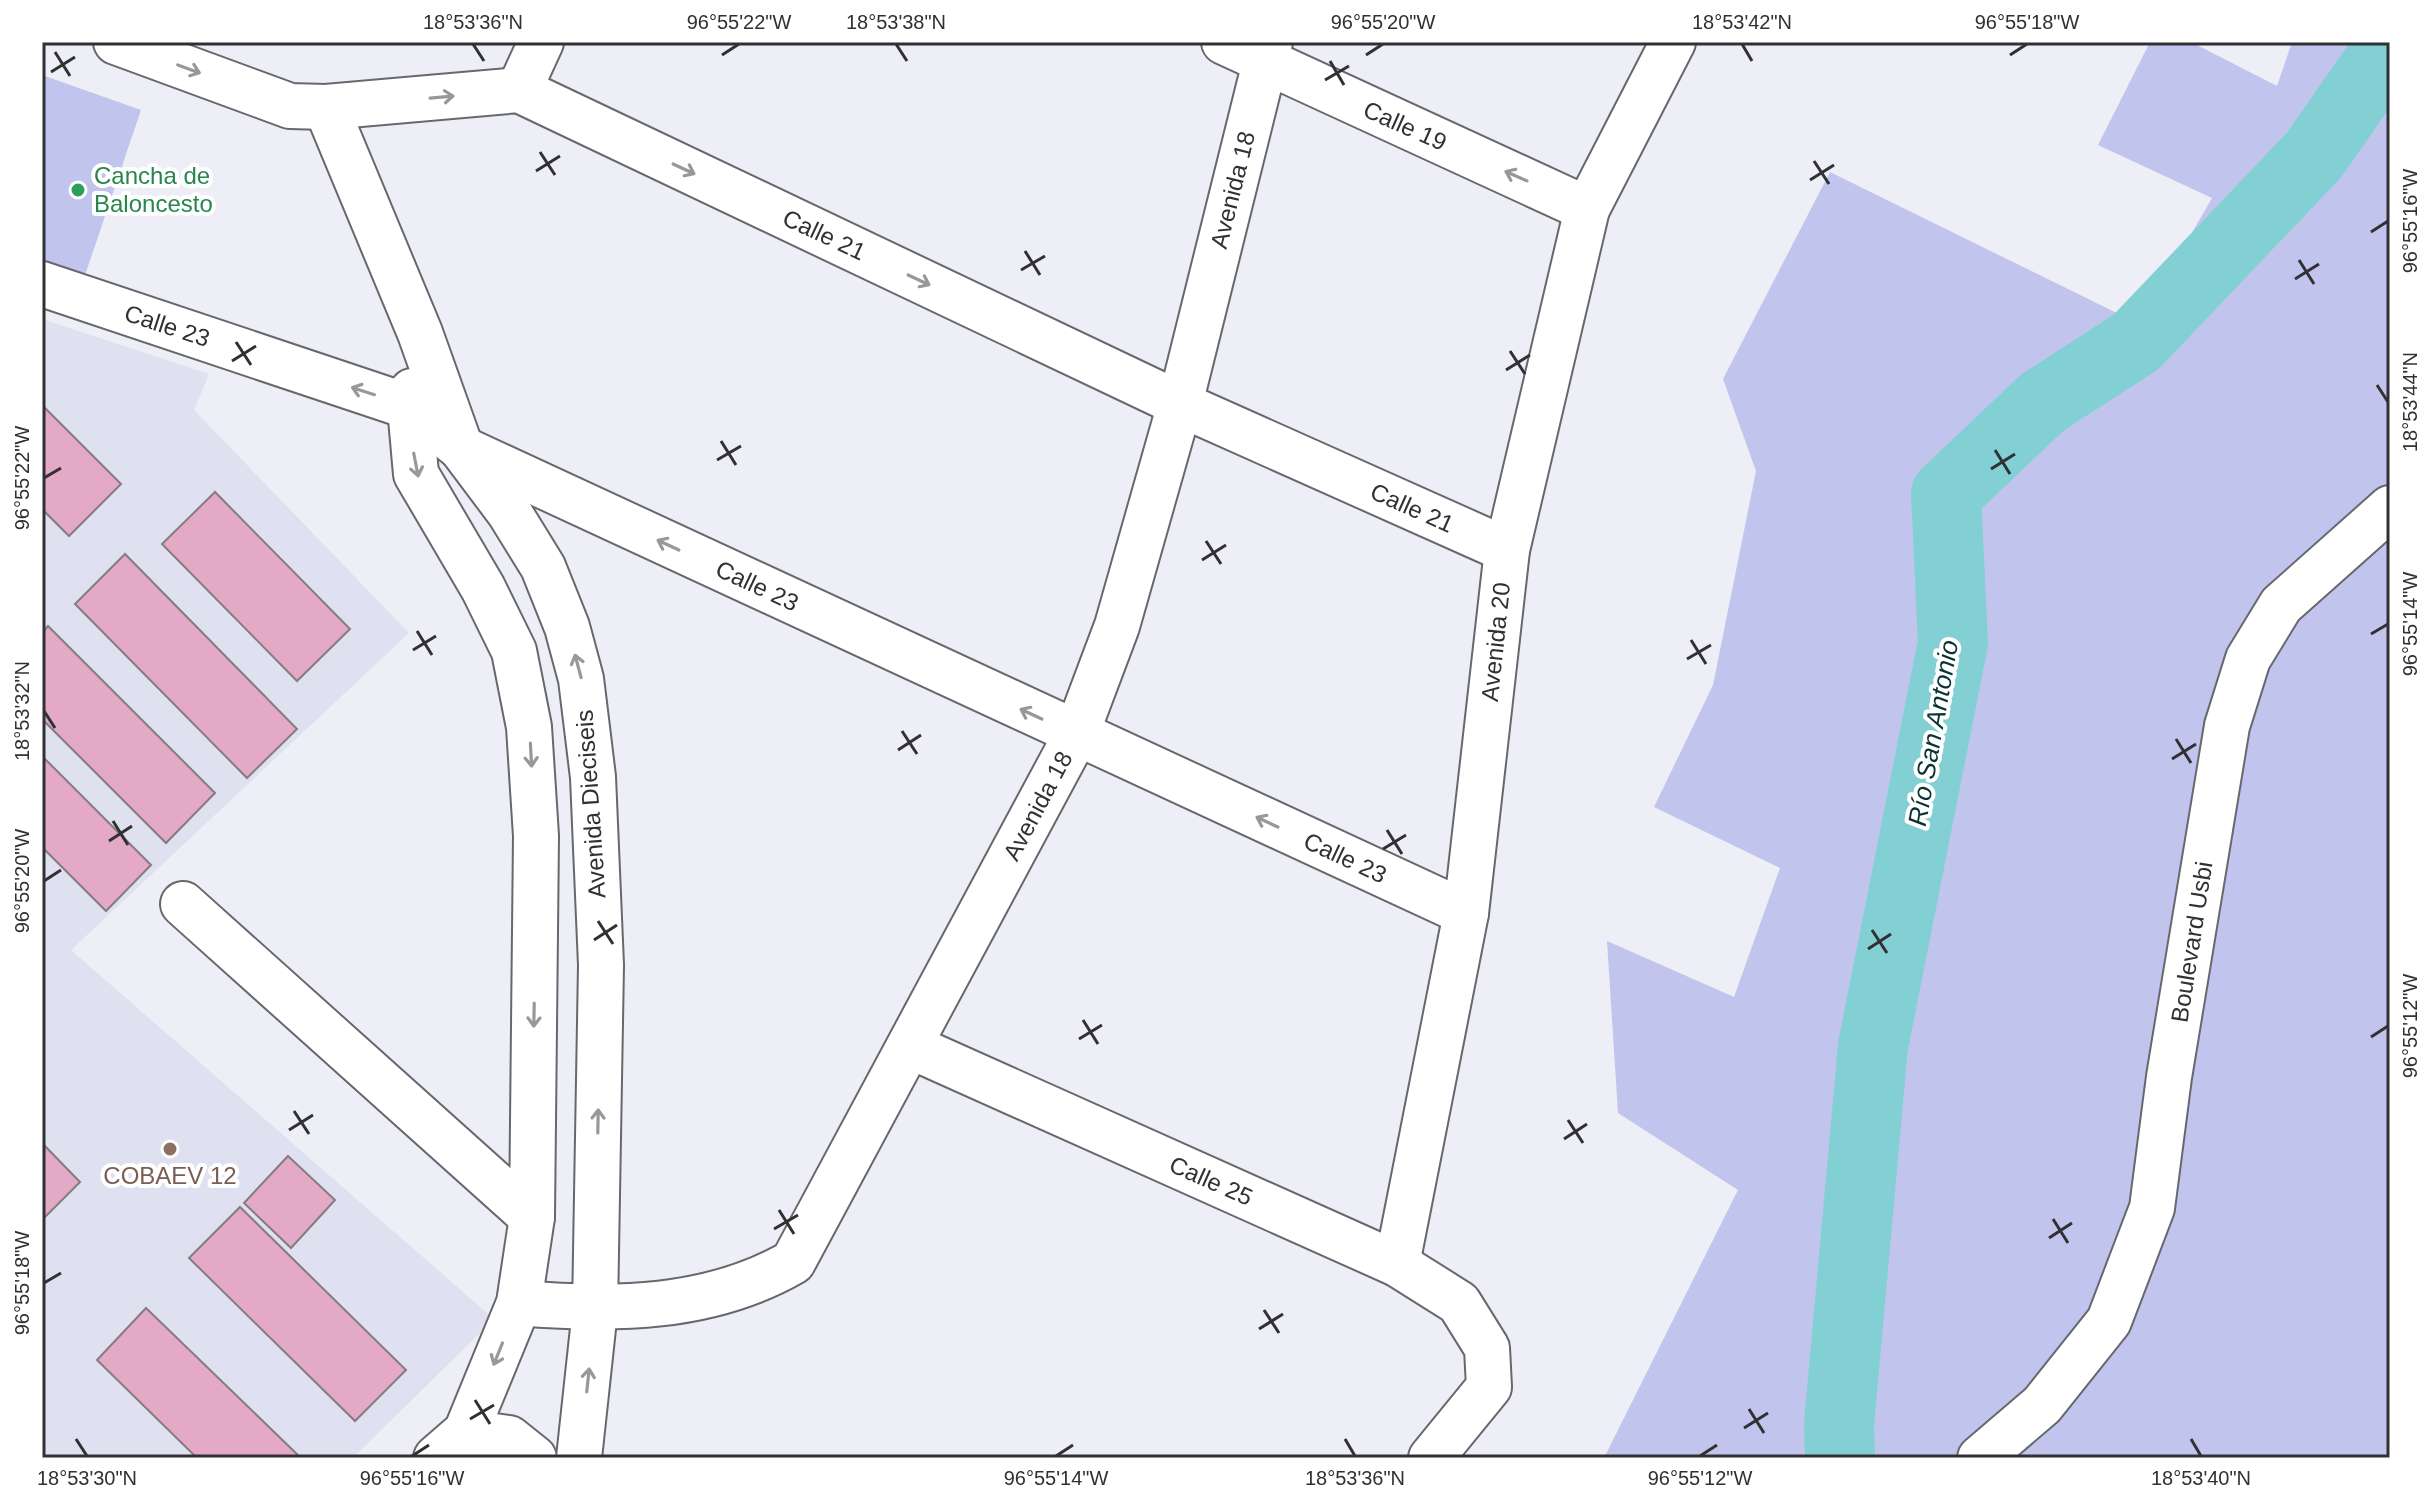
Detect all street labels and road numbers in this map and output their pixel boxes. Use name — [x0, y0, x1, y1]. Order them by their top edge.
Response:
street label: Calle 19 — [1359, 95, 1451, 156]
street label: Avenida 18 — [1205, 129, 1260, 251]
street label: Calle 21 — [779, 204, 870, 265]
street label: Calle 23 — [121, 299, 213, 352]
street label: Calle 21 — [1366, 477, 1458, 538]
street label: Calle 23 — [712, 555, 803, 616]
street label: Avenida 20 — [1476, 581, 1515, 703]
street label: Avenida Dieciseis — [570, 709, 611, 899]
street label: Avenida 18 — [998, 747, 1078, 865]
street label: Calle 23 — [1300, 827, 1391, 888]
street label: Boulevard Usbi — [2165, 859, 2218, 1024]
street label: Calle 25 — [1165, 1150, 1257, 1211]

